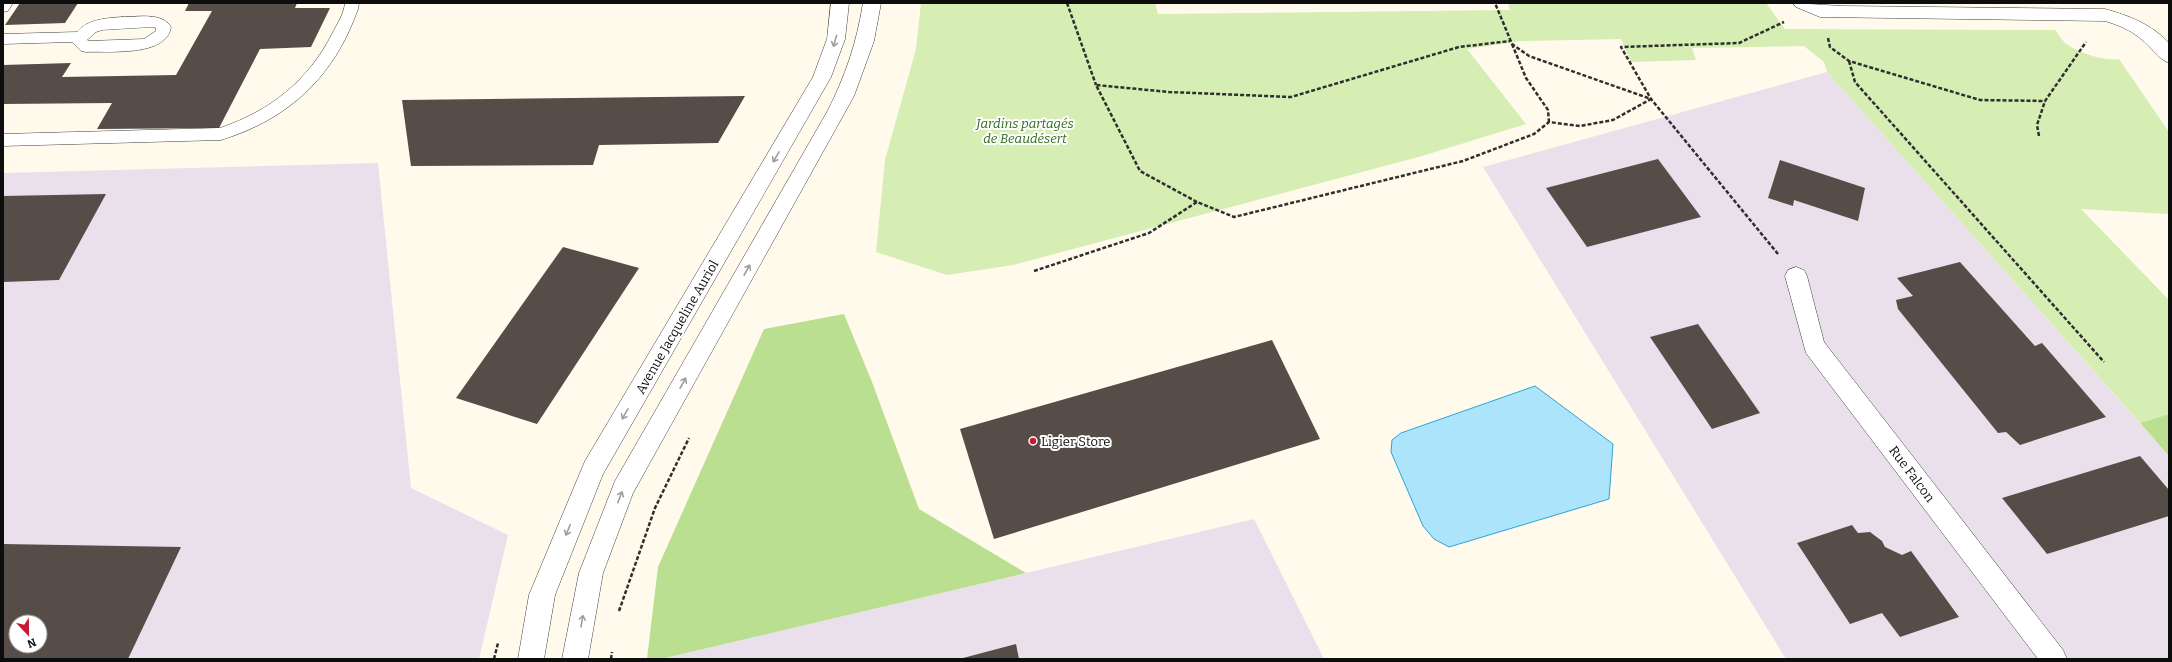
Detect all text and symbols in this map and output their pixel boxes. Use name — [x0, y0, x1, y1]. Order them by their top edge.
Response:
one-way arrow — [831, 35, 838, 48]
park label: Jardins partagés de Beaudésert — [975, 116, 1074, 146]
one-way arrow — [772, 151, 780, 163]
street label: Avenue Jacqueline Auriol — [633, 257, 722, 396]
one-way arrow — [743, 264, 751, 276]
one-way arrow — [679, 377, 687, 389]
one-way arrow — [621, 408, 629, 420]
place label: Ligier Store — [1041, 434, 1110, 449]
marker: Ligier Store — [1028, 436, 1038, 446]
street label: Rue Falcon — [1886, 443, 1938, 505]
one-way arrow — [617, 491, 625, 503]
one-way arrow — [564, 524, 572, 536]
north arrow — [8, 614, 48, 654]
one-way arrow — [578, 615, 586, 628]
text: N — [25, 635, 38, 651]

